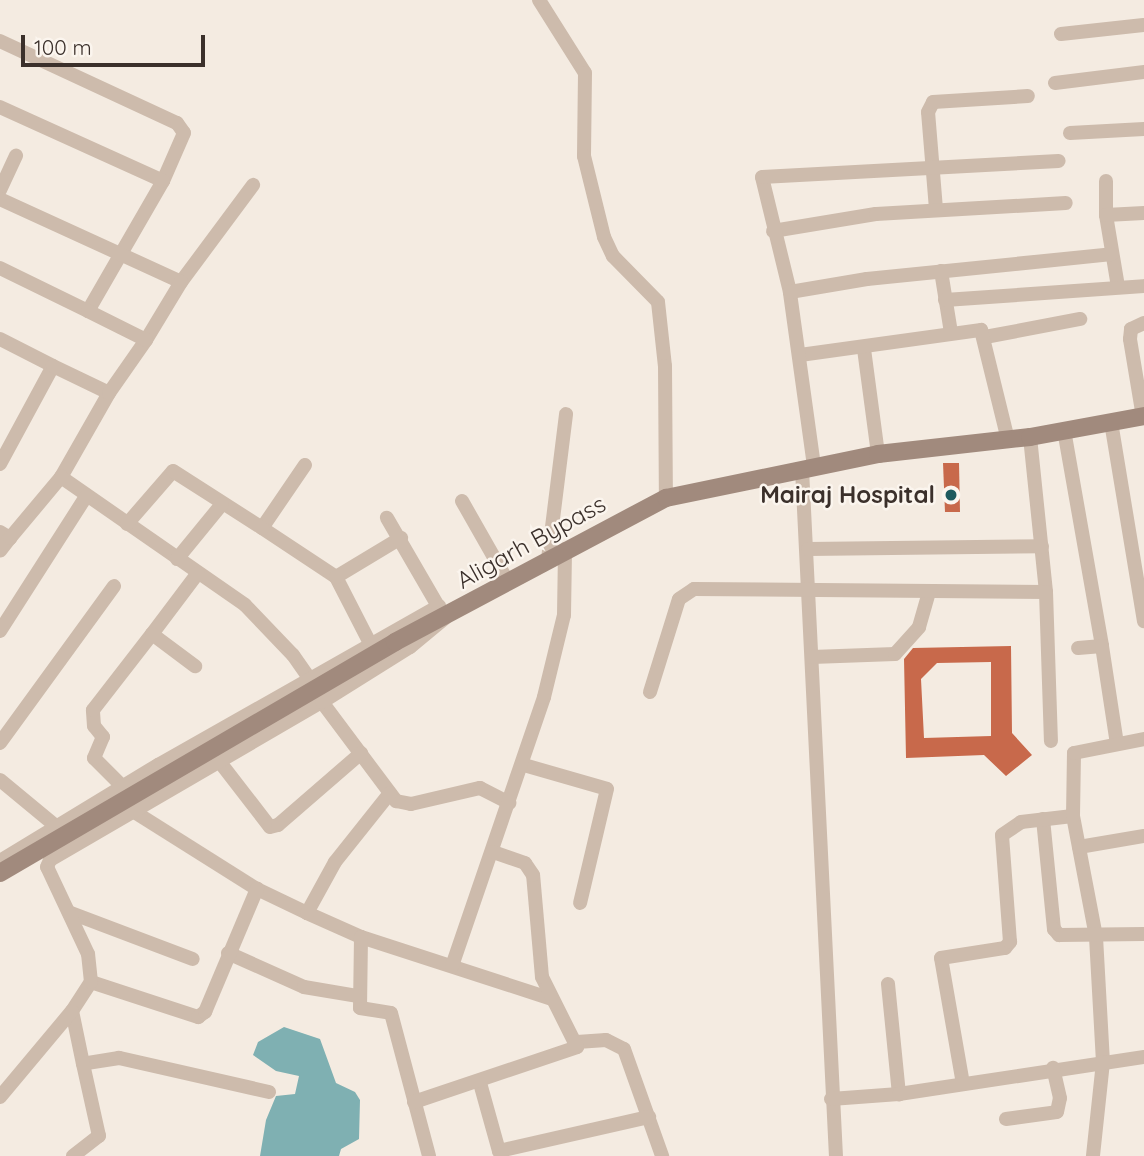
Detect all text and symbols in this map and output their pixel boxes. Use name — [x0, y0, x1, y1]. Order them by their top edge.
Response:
scale bar — [24, 21, 208, 65]
text: 100 m — [34, 34, 92, 60]
place label: Mairaj Hospital — [760, 481, 935, 509]
marker: Mairaj Hospital — [941, 485, 961, 505]
street label: Aligarh Bypass — [451, 489, 611, 595]

